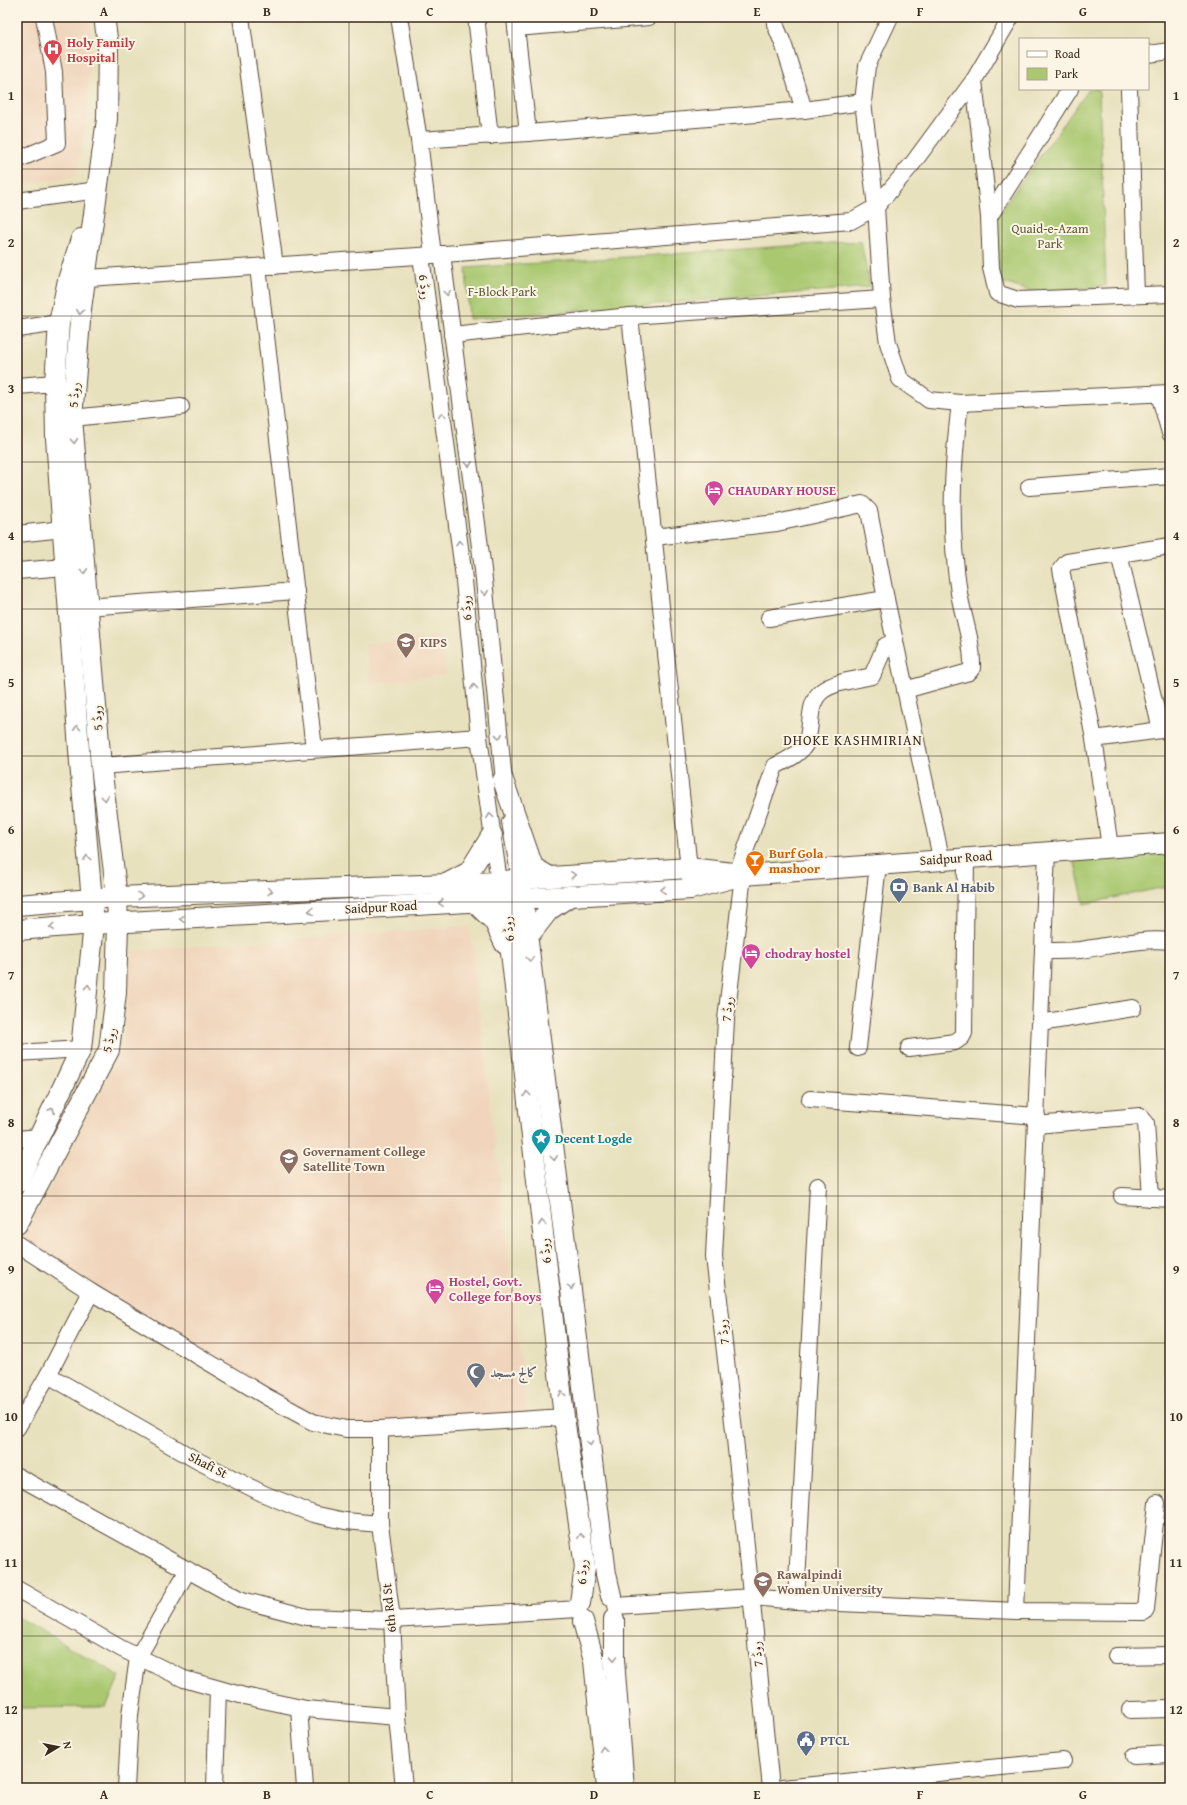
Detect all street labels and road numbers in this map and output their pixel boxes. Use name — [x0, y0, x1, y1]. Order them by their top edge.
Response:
street label: روڈ 6 — [414, 273, 436, 301]
street label: روڈ 5 — [64, 382, 84, 408]
street label: روڈ 6 — [455, 595, 477, 621]
street label: روڈ 5 — [86, 705, 108, 731]
street label: Saidpur Road — [919, 846, 993, 870]
street label: Saidpur Road — [344, 896, 418, 918]
street label: روڈ 6 — [497, 915, 519, 943]
street label: روڈ 7 — [716, 996, 738, 1022]
street label: روڈ 5 — [97, 1026, 121, 1054]
street label: روڈ 6 — [534, 1237, 556, 1265]
street label: روڈ 7 — [712, 1318, 734, 1346]
street label: Shafi St — [185, 1447, 231, 1483]
street label: روڈ 6 — [572, 1559, 592, 1585]
street label: 6th Rd St — [377, 1582, 401, 1633]
street label: روڈ 7 — [746, 1640, 768, 1668]

